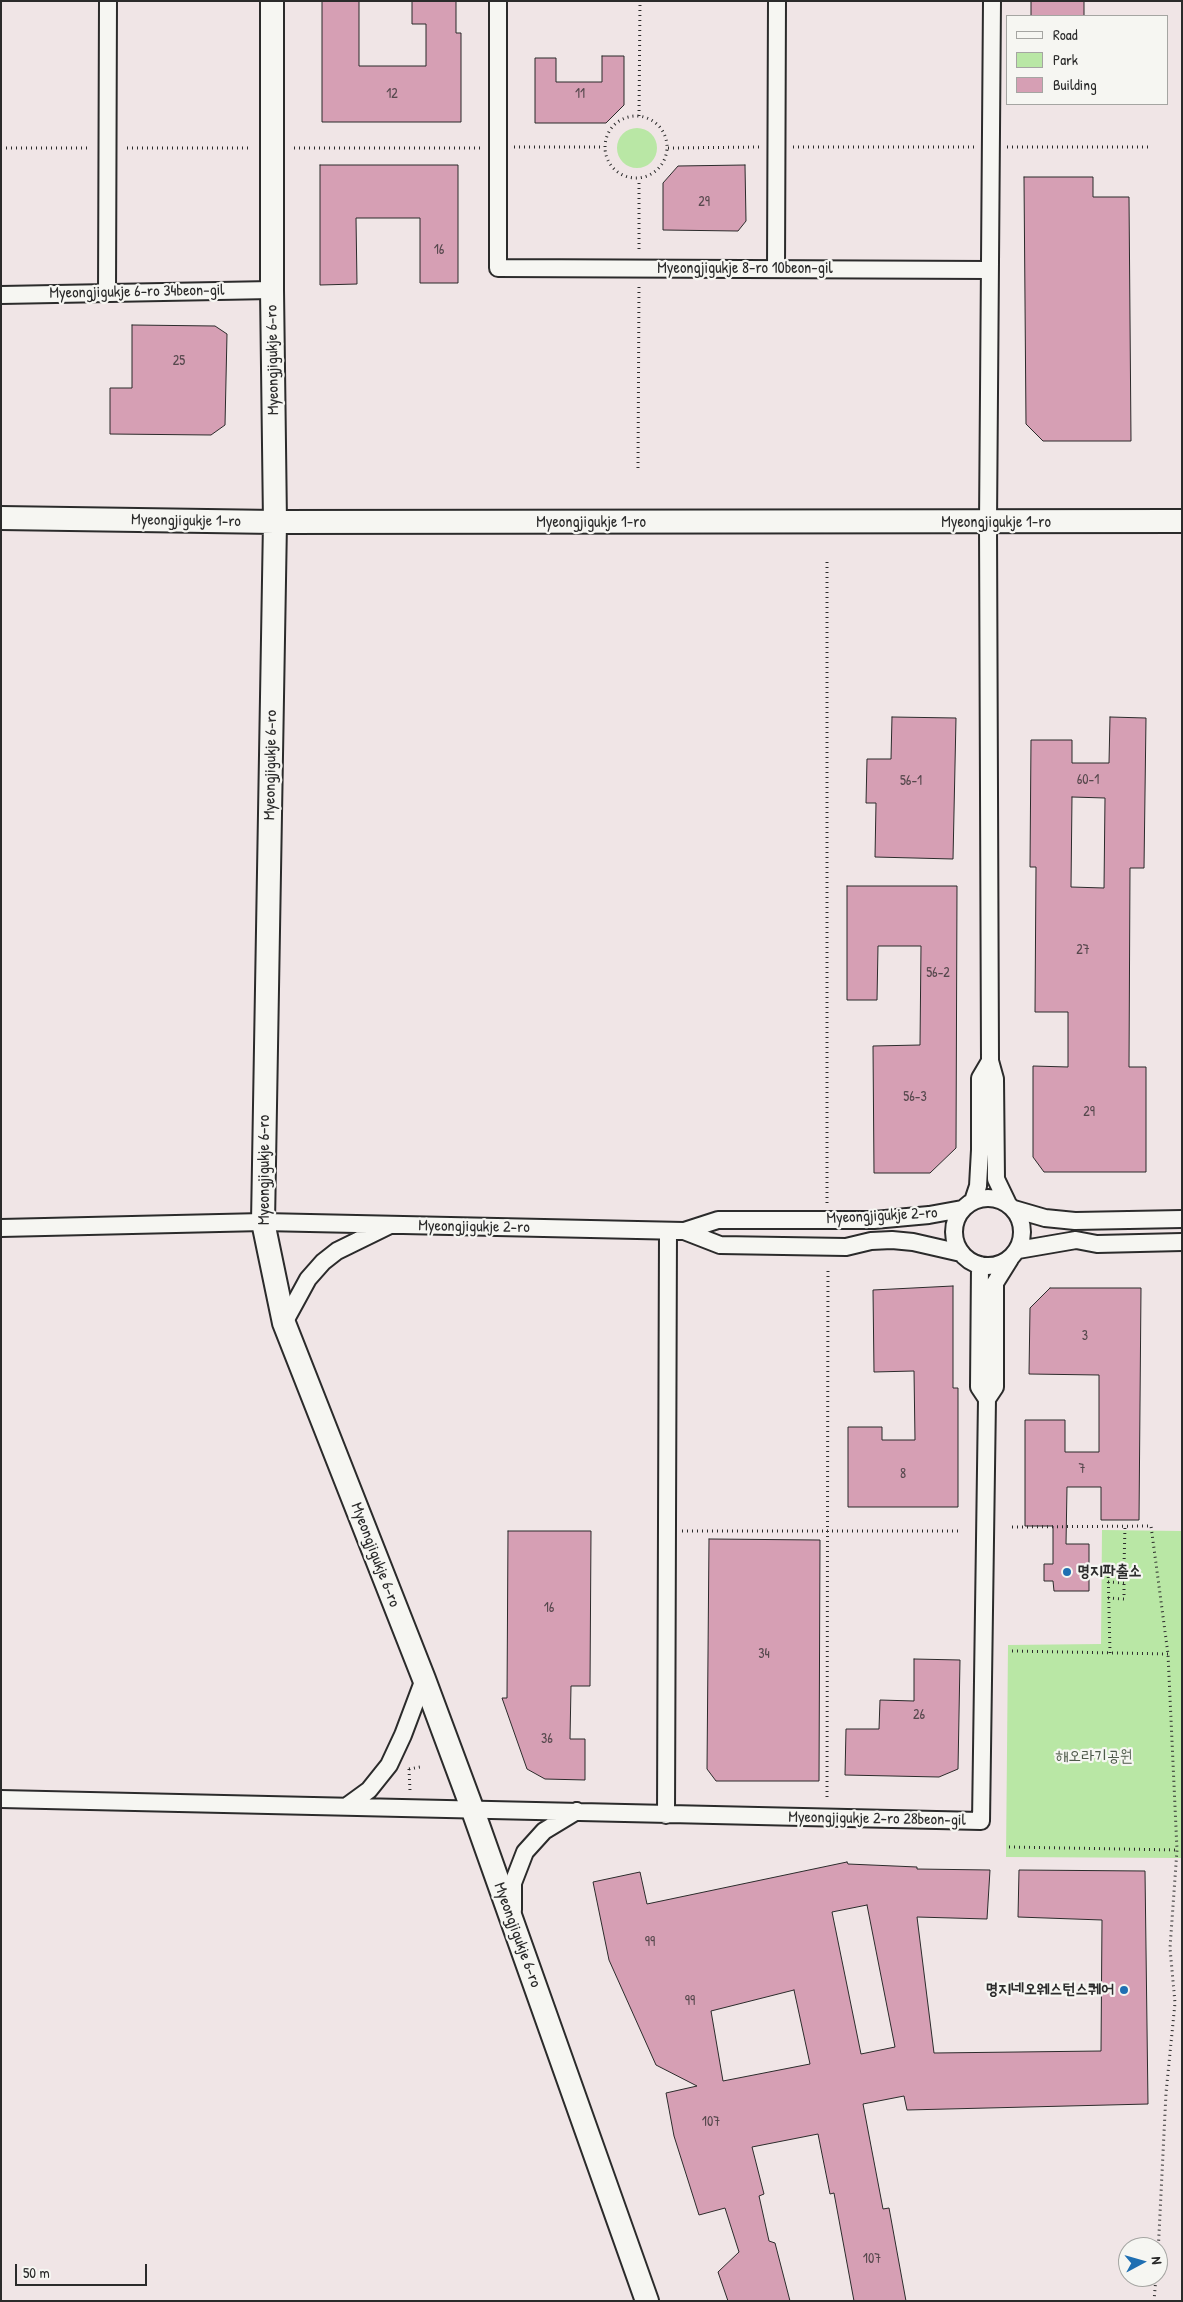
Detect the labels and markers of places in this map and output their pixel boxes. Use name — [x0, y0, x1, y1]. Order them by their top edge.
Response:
place label: 명지파출소 — [1077, 1562, 1141, 1582]
marker: 명지파출소 — [1061, 1566, 1073, 1578]
place label: 명지네오웨스턴스퀘어 — [985, 1980, 1114, 2000]
marker: 명지네오웨스턴스퀘어 — [1118, 1984, 1130, 1996]

